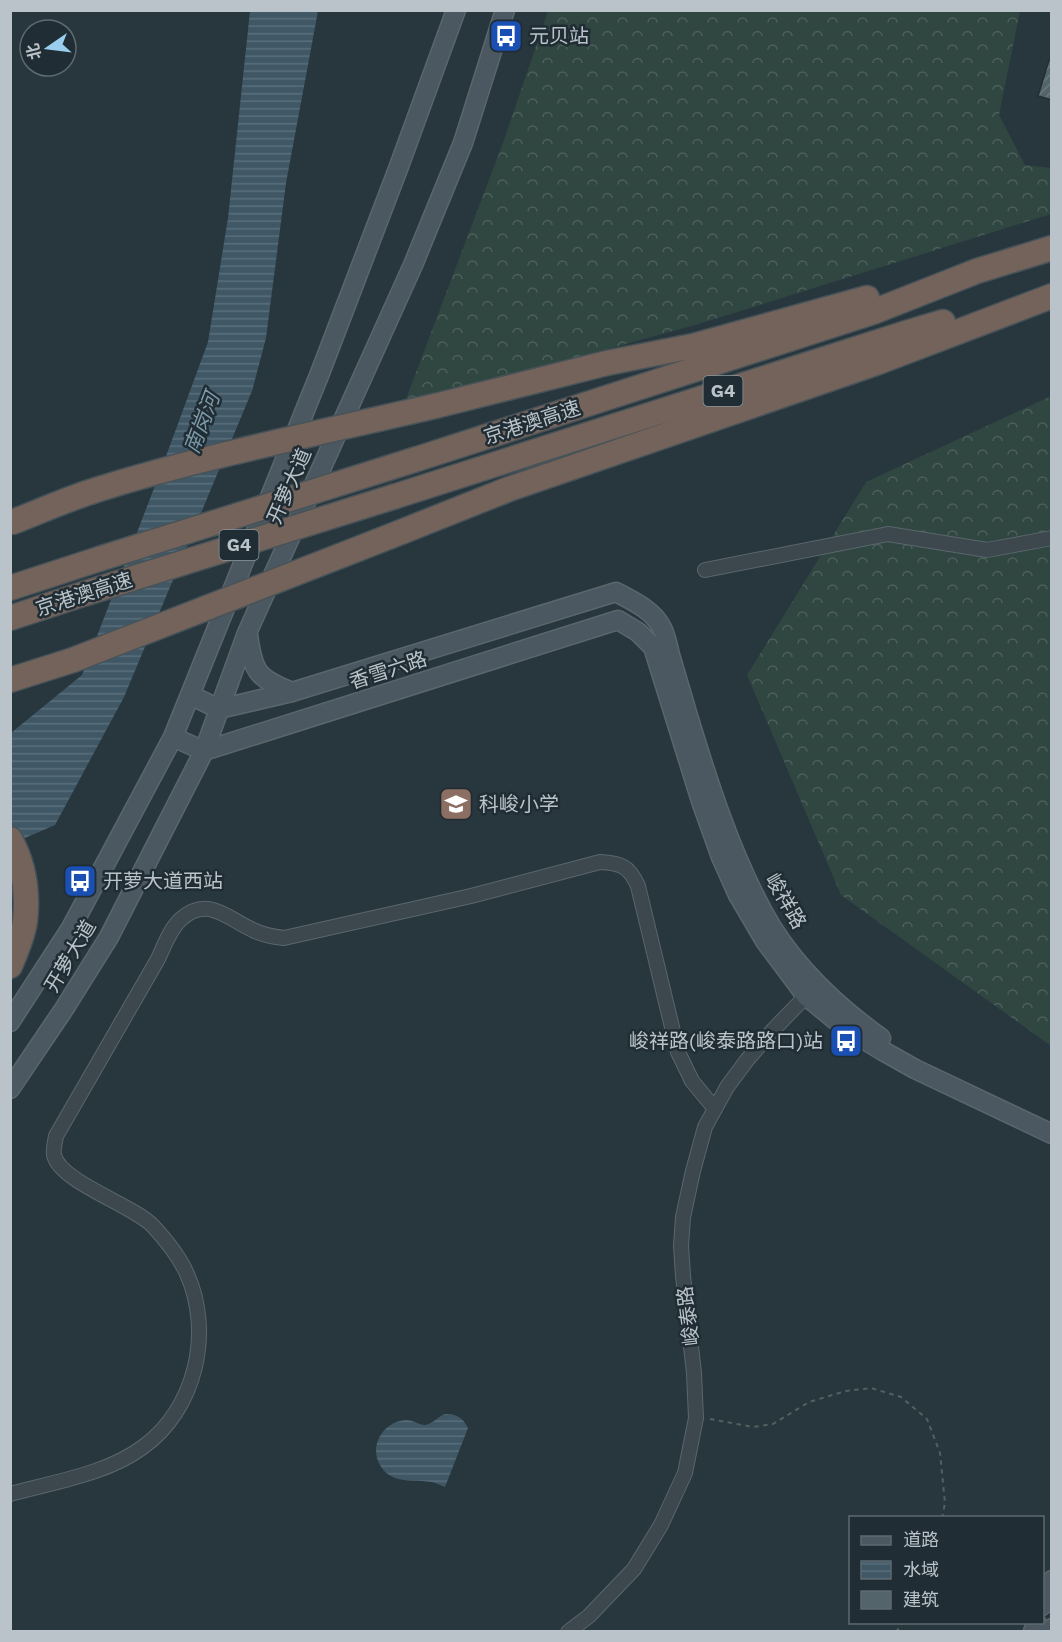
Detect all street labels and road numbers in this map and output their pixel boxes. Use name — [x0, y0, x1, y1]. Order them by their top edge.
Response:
road number: G4 — [704, 376, 742, 406]
street label: 京港澳高速 — [481, 395, 583, 449]
street label: 开萝大道 — [262, 445, 316, 527]
road number: G4 — [220, 530, 258, 560]
street label: 京港澳高速 — [33, 567, 135, 621]
street label: 香雪六路 — [346, 646, 430, 694]
street label: 峻祥路 — [761, 869, 811, 933]
street label: 开萝大道 — [39, 916, 101, 996]
street label: 峻泰路 — [672, 1285, 704, 1347]

